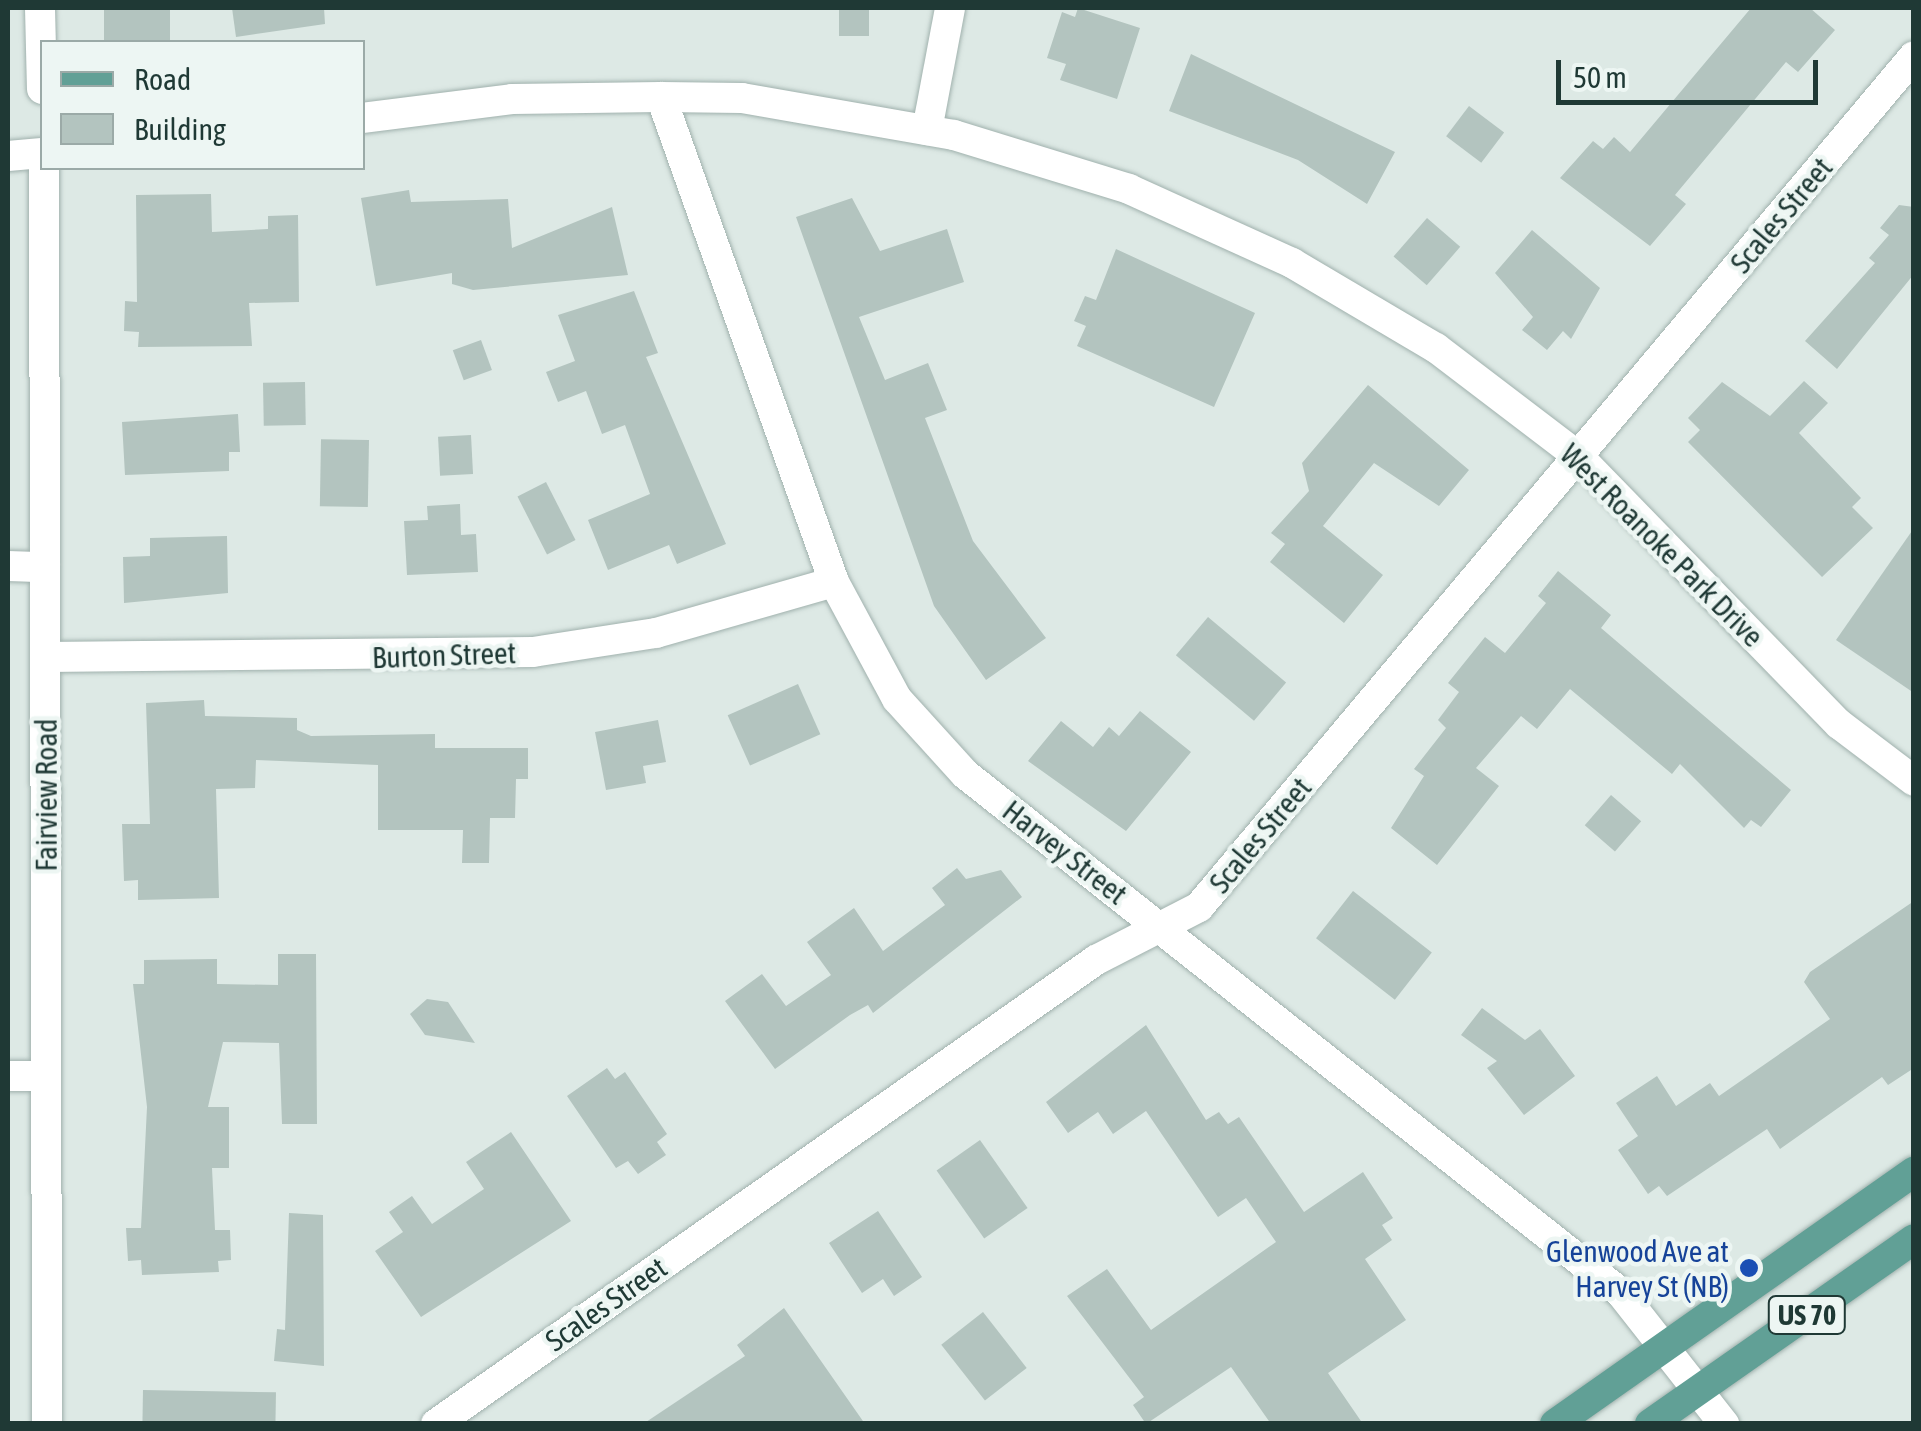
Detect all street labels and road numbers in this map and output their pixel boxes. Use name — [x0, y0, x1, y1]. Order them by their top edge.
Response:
street label: Scales Street — [1722, 150, 1840, 280]
street label: West Roanoke Park Drive — [1553, 436, 1771, 654]
street label: Burton Street — [371, 634, 517, 676]
street label: Fairview Road — [28, 718, 64, 872]
street label: Scales Street — [1201, 770, 1319, 900]
street label: Harvey Street — [996, 792, 1134, 912]
street label: Scales Street — [539, 1249, 673, 1359]
road number: US 70 — [1767, 1292, 1847, 1338]

